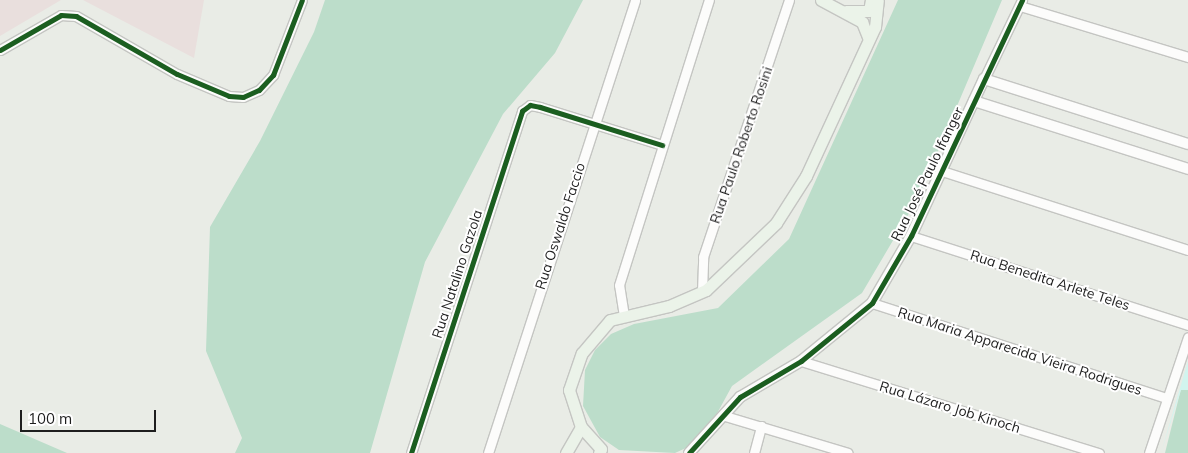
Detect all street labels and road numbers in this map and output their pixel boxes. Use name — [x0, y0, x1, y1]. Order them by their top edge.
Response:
street label: Rua Paulo Roberto Rosini — [706, 64, 776, 226]
street label: Rua José Paulo Ifanger — [887, 104, 967, 244]
street label: Rua Oswaldo Faccio — [532, 161, 588, 291]
street label: Rua Natalino Gazola — [428, 208, 486, 340]
street label: Rua Benedita Arlete Teles — [968, 246, 1132, 314]
street label: Rua Maria Apparecida Vieira Rodrigues — [896, 303, 1144, 399]
street label: Rua Lázaro Job Kinoch — [878, 378, 1022, 436]

